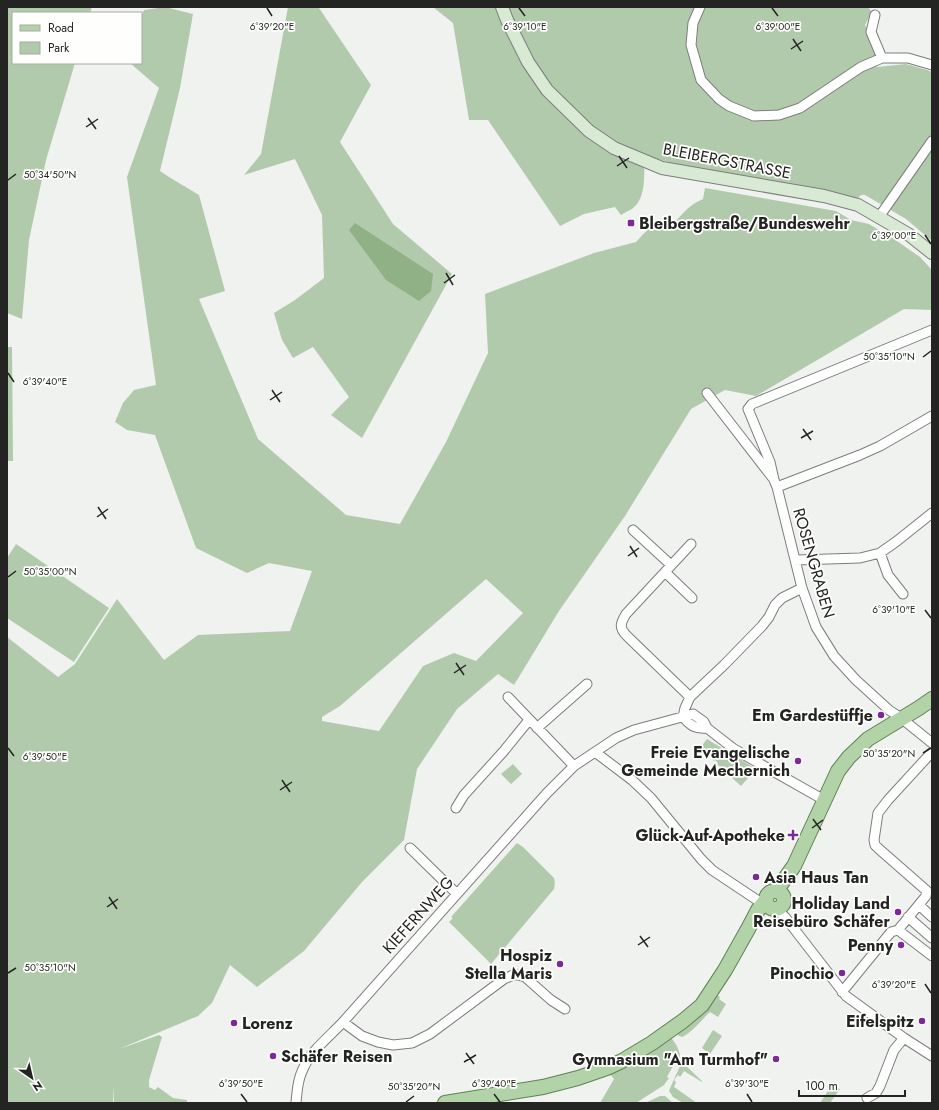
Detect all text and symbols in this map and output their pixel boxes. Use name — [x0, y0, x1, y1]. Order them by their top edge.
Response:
legend — [12, 12, 142, 64]
text: Road — [48, 19, 74, 37]
text: 6°39'20"E — [250, 19, 294, 34]
text: 6°39'10"E — [503, 19, 547, 34]
text: 6°39'00"E — [756, 19, 800, 34]
text: Park — [48, 39, 70, 57]
street label: BLEIBERGSTRASSE — [661, 137, 793, 185]
text: 50°34'50"N — [24, 167, 76, 182]
place label: Bleibergstraße/Bundeswehr — [639, 212, 850, 235]
marker: Bleibergstraße/Bundeswehr — [626, 218, 636, 228]
text: 6°39'00"E — [872, 228, 916, 243]
text: 50°35'10"N — [863, 349, 915, 364]
text: 6°39'40"E — [23, 374, 67, 389]
street label: ROSENGRABEN — [787, 505, 841, 621]
text: 50°35'00"N — [24, 564, 76, 579]
text: 6°39'10"E — [872, 602, 916, 617]
place label: Em Gardestüffje — [752, 704, 873, 727]
marker: Em Gardestüffje — [876, 710, 886, 720]
place label: Freie Evangelische Gemeinde Mechernich — [621, 741, 790, 782]
text: 50°35'20"N — [863, 746, 915, 761]
text: 6°39'50"E — [23, 749, 67, 764]
marker: Freie Evangelische Gemeinde Mechernich — [793, 756, 803, 766]
place label: Glück-Auf-Apotheke — [635, 824, 785, 847]
marker: Glück-Auf-Apotheke — [788, 830, 798, 840]
place label: Asia Haus Tan — [763, 866, 869, 889]
street label: KIEFERNWEG — [377, 871, 459, 959]
marker: Asia Haus Tan — [751, 872, 761, 882]
place label: Holiday Land Reisebüro Schäfer — [753, 892, 890, 933]
marker: Holiday Land Reisebüro Schäfer — [893, 907, 903, 917]
place label: Penny — [848, 934, 894, 957]
marker: Penny — [896, 940, 906, 950]
place label: Hospiz Stella Maris — [465, 944, 553, 985]
marker: Hospiz Stella Maris — [555, 959, 565, 969]
text: 50°35'10"N — [24, 960, 76, 975]
place label: Pinochio — [770, 962, 834, 985]
marker: Pinochio — [837, 968, 847, 978]
text: 6°39'20"E — [872, 977, 916, 992]
place label: Eifelspitz — [846, 1010, 915, 1033]
place label: Lorenz — [242, 1012, 294, 1035]
marker: Eifelspitz — [917, 1016, 927, 1026]
marker: Lorenz — [229, 1018, 239, 1028]
place label: Schäfer Reisen — [281, 1045, 392, 1068]
place label: Gymnasium "Am Turmhof" — [572, 1048, 768, 1071]
marker: Schäfer Reisen — [268, 1051, 278, 1061]
marker: Gymnasium "Am Turmhof" — [771, 1054, 781, 1064]
north arrow — [12, 1058, 52, 1098]
scale bar — [799, 1072, 905, 1098]
text: 6°39'50"E — [219, 1076, 263, 1091]
text: 6°39'40"E — [472, 1076, 516, 1091]
text: 6°39'30"E — [725, 1076, 769, 1091]
text: N — [29, 1077, 46, 1095]
text: 100 m — [805, 1077, 838, 1095]
text: 50°35'20"N — [388, 1079, 440, 1094]

